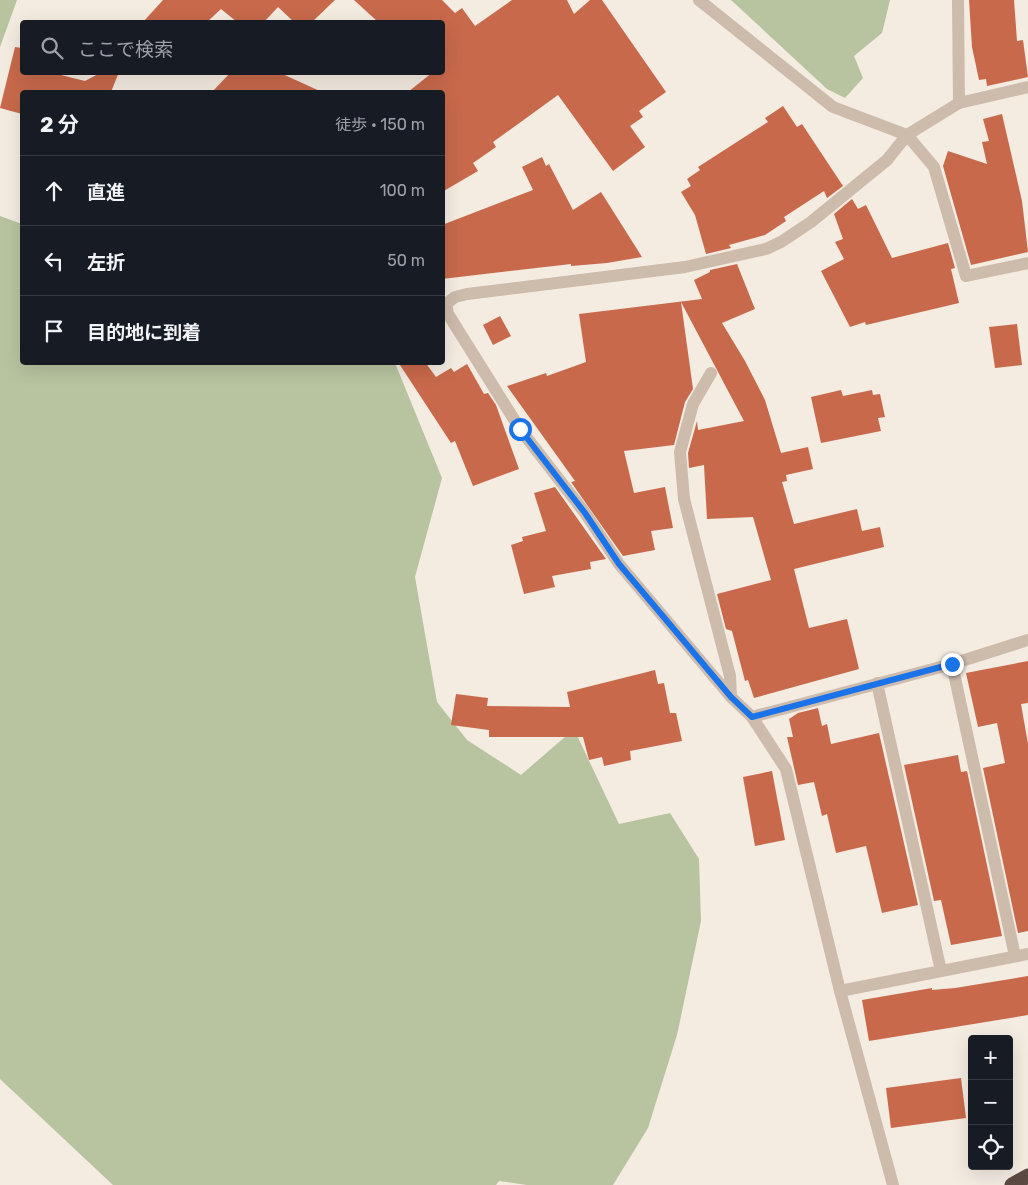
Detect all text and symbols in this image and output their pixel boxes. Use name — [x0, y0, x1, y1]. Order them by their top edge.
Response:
search box — [20, 20, 445, 75]
icon: search — [38, 34, 66, 62]
text: ここで検索 — [78, 38, 173, 61]
text: 2 分 — [40, 112, 79, 137]
text: 徒歩 · 150 m — [335, 115, 425, 134]
icon: ahead — [40, 177, 68, 205]
text: 直進 — [87, 181, 125, 204]
text: 100 m — [380, 181, 425, 200]
icon: left — [40, 247, 68, 275]
text: 左折 — [87, 251, 125, 274]
text: 50 m — [387, 251, 425, 270]
icon: arrive — [40, 317, 68, 345]
text: 目的地に到着 — [87, 321, 201, 344]
route start — [509, 418, 532, 441]
route end — [941, 653, 964, 676]
map controls — [968, 1035, 1013, 1170]
button: + — [968, 1035, 1013, 1080]
button: − — [968, 1080, 1013, 1125]
button: locate — [968, 1125, 1013, 1170]

